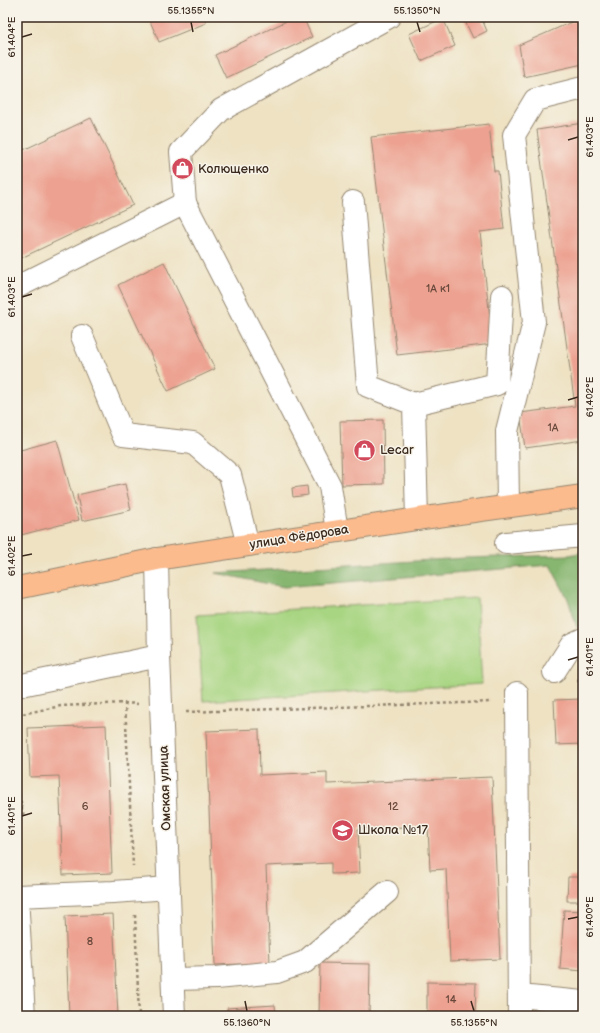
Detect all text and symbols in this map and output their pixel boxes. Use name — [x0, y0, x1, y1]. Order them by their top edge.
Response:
text: 55.1355°N — [168, 5, 214, 17]
text: 55.1350°N — [393, 5, 441, 17]
text: 61.404°E — [6, 16, 18, 57]
text: 61.403°E — [584, 116, 596, 158]
shop icon: Колющенко — [170, 156, 196, 182]
place label: Колющенко — [198, 161, 269, 177]
text: 61.403°E — [6, 276, 18, 318]
house number: 1А к1 — [426, 282, 450, 295]
text: 61.402°E — [584, 376, 596, 417]
house number: 1А — [548, 421, 559, 434]
shop icon: Lecar — [352, 437, 378, 463]
place label: Lecar — [380, 442, 414, 458]
street label: улица Фёдорова — [248, 521, 350, 553]
text: 61.402°E — [6, 535, 18, 576]
text: 61.401°E — [584, 637, 596, 676]
street label: Омская улица — [156, 745, 174, 831]
text: 61.401°E — [6, 796, 18, 835]
house number: 6 — [82, 800, 89, 813]
house number: 12 — [388, 800, 399, 813]
school or university icon: Школа №17 — [329, 817, 355, 843]
place label: Школа №17 — [358, 822, 428, 838]
text: 61.400°E — [584, 896, 596, 938]
house number: 8 — [87, 935, 93, 948]
house number: 14 — [446, 993, 457, 1006]
text: 55.1360°N — [223, 1017, 271, 1029]
text: 55.1355°N — [451, 1017, 497, 1029]

